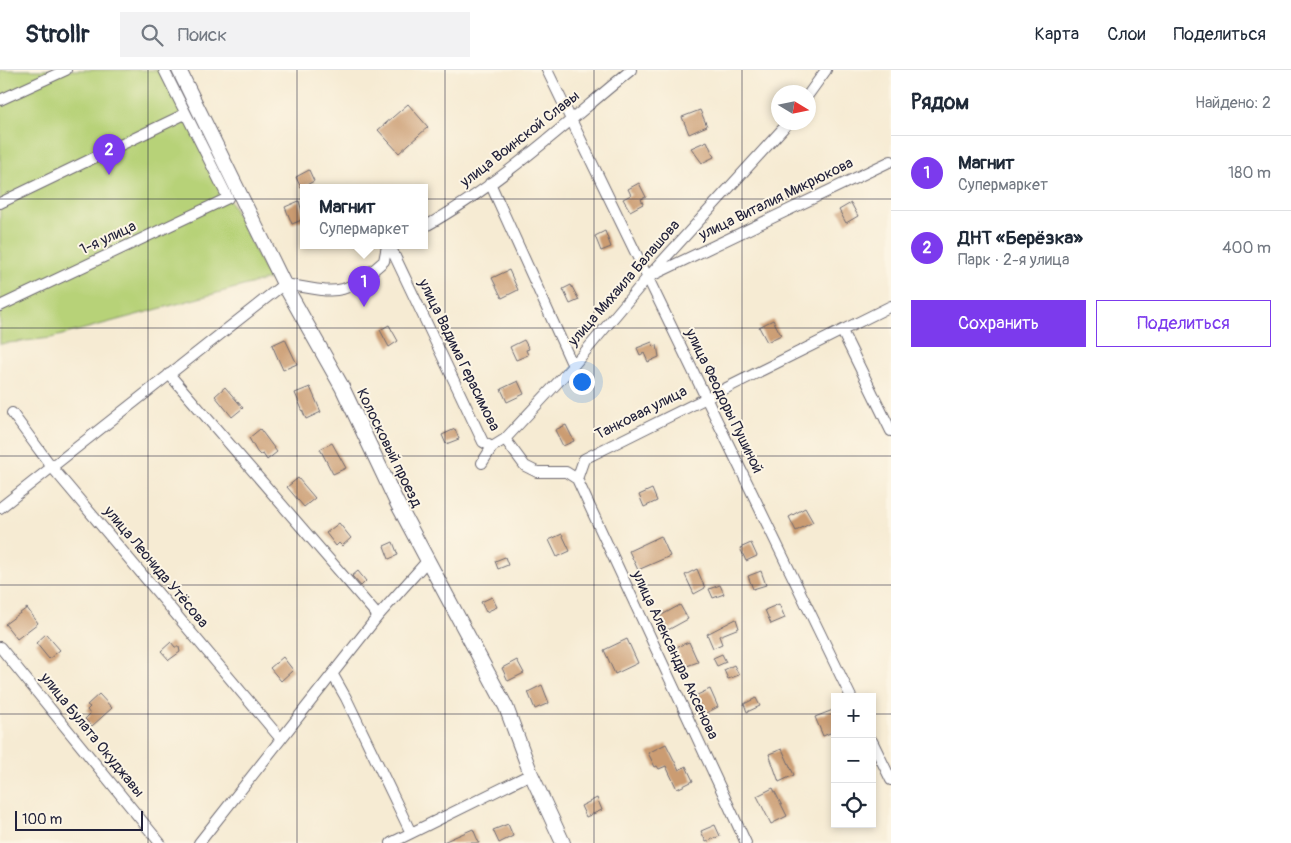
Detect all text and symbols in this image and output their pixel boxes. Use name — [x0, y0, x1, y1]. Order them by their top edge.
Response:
search box — [120, 12, 470, 57]
text: Strollr — [25, 20, 90, 49]
icon: search — [138, 21, 166, 49]
text: Поиск — [178, 23, 227, 47]
text: Карта — [1035, 23, 1079, 46]
text: Слои — [1107, 23, 1145, 46]
text: Поделиться — [1173, 23, 1266, 46]
north arrow — [771, 85, 816, 130]
street label: улица Воинской Славы — [456, 86, 584, 192]
text: Рядом — [911, 89, 969, 116]
text: Найдено: 2 — [1195, 93, 1271, 113]
pin: 2 — [93, 134, 125, 175]
text: Магнит — [958, 151, 1014, 175]
street label: улица Виталия Микрюкова — [695, 153, 856, 245]
text: 1 — [924, 163, 930, 183]
text: 180 m — [1228, 163, 1271, 183]
text: Супермаркет — [958, 175, 1048, 195]
popup — [300, 184, 428, 249]
text: Магнит — [319, 195, 375, 219]
street label: улица Михаила Балашова — [563, 216, 684, 351]
street label: 1-я улица — [77, 217, 139, 259]
text: Супермаркет — [319, 219, 409, 239]
text: ДНТ «Берёзка» — [958, 226, 1083, 250]
text: 2 — [923, 238, 931, 258]
text: 400 m — [1222, 238, 1271, 258]
text: Парк · 2-я улица — [958, 250, 1070, 270]
pin: 1 — [348, 266, 380, 307]
street label: улица Вадима Герасимова — [413, 275, 504, 434]
button: Сохранить — [911, 300, 1086, 347]
button: Поделиться — [1096, 300, 1271, 347]
street label: улица Феодоры Пушиной — [680, 325, 767, 476]
your location — [569, 369, 595, 395]
street label: Танковая улица — [592, 382, 690, 444]
street label: Колосковый проезд — [352, 385, 426, 511]
street label: улица Леонида Утёсова — [99, 501, 212, 632]
street label: улица Александра Аксенова — [627, 567, 723, 742]
street label: улица Булата Окуджавы — [35, 668, 148, 801]
map controls — [831, 693, 876, 828]
button: + — [831, 693, 876, 738]
button: − — [831, 738, 876, 783]
button: locate — [831, 783, 876, 828]
scale bar — [15, 808, 142, 831]
text: 100 m — [22, 811, 62, 828]

